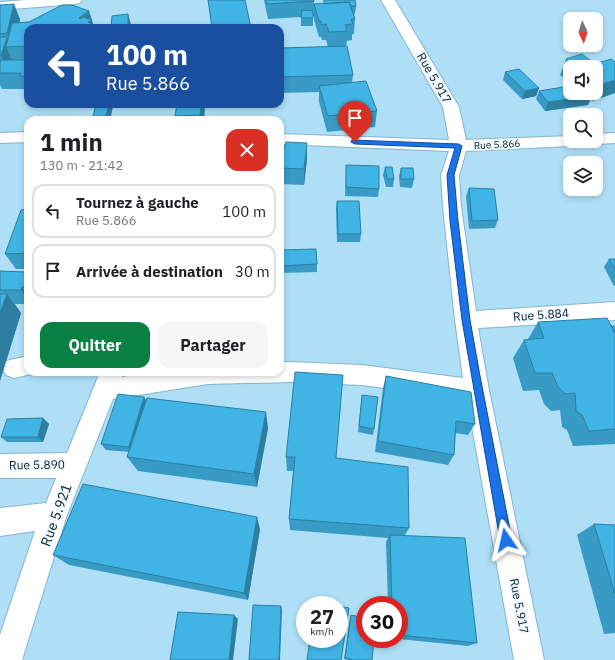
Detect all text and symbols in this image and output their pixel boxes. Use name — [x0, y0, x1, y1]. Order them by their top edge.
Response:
north arrow — [563, 12, 603, 52]
map controls — [563, 12, 603, 196]
text: 100 m — [106, 36, 188, 73]
icon: left — [40, 40, 92, 92]
street label: Rue 5.917 — [414, 50, 455, 106]
button: sound — [563, 60, 603, 100]
text: Rue 5.866 — [106, 72, 190, 95]
pin — [338, 101, 372, 142]
icon: arrive — [344, 107, 366, 129]
button: search — [563, 108, 603, 148]
text: 1 min — [40, 126, 103, 158]
button: close — [226, 129, 268, 171]
street label: Rue 5.866 — [473, 137, 521, 152]
button: layers — [563, 156, 603, 196]
text: 130 m · 21:42 — [40, 157, 123, 174]
text: Tournez à gauche — [76, 193, 199, 212]
icon: left — [42, 200, 64, 222]
text: 100 m — [222, 202, 266, 221]
text: Rue 5.866 — [76, 212, 137, 229]
icon: arrive — [42, 260, 64, 282]
text: Arrivée à destination — [76, 262, 223, 281]
text: 30 m — [235, 262, 270, 281]
street label: Rue 5.884 — [513, 305, 569, 324]
button: Quitter — [40, 322, 150, 368]
button: Partager — [158, 322, 268, 368]
street label: Rue 5.890 — [9, 457, 65, 472]
street label: Rue 5.921 — [36, 481, 76, 549]
position arrow — [485, 519, 527, 561]
street label: Rue 5.917 — [507, 577, 532, 635]
speed limit sign: 30 — [356, 596, 408, 648]
text: 27 — [310, 603, 334, 630]
text: km/h — [310, 625, 334, 638]

